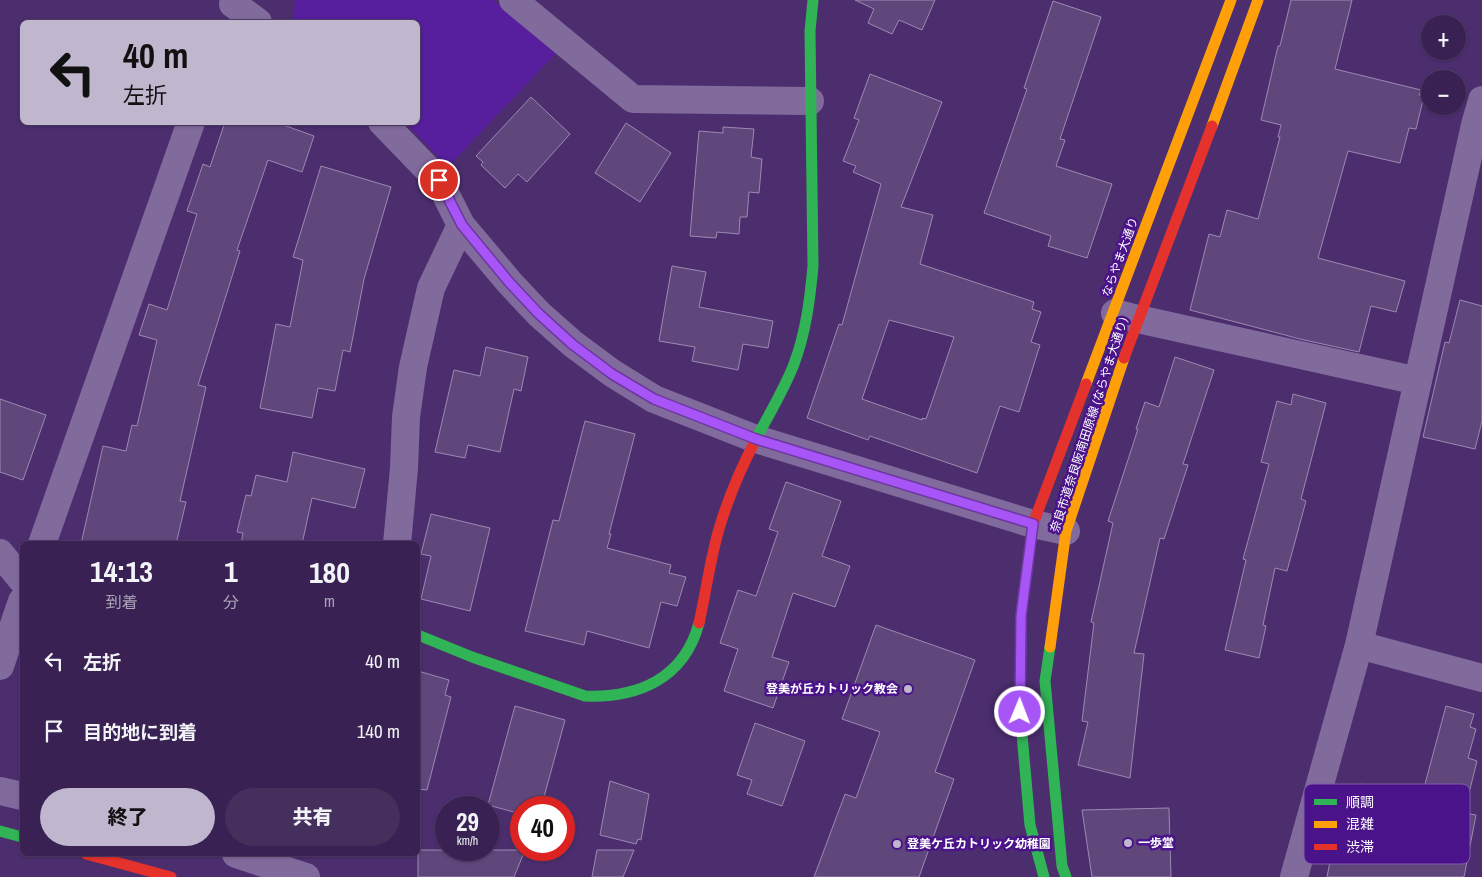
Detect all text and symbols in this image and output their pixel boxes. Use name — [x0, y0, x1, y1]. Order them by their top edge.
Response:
map controls — [1421, 15, 1466, 115]
button: + — [1421, 15, 1466, 60]
text: 40 m — [123, 32, 188, 79]
icon: left — [40, 40, 105, 105]
button: − — [1421, 70, 1466, 115]
text: 左折 — [123, 80, 167, 110]
pin — [418, 159, 460, 201]
icon: arrive — [425, 166, 453, 194]
street label: ならやま大通り — [1098, 215, 1142, 299]
street label: 奈良市道奈良阪南田原線 (ならやま大通り) — [1047, 315, 1131, 535]
text: 14:13 — [90, 551, 153, 591]
text: 1 — [224, 551, 238, 591]
text: 180 — [309, 552, 350, 592]
text: m — [324, 590, 335, 612]
text: 到着 — [105, 591, 137, 613]
text: 分 — [223, 591, 239, 613]
icon: left — [40, 647, 68, 675]
text: 40 m — [365, 648, 400, 674]
text: 左折 — [83, 649, 121, 675]
place label: 登美が丘カトリック教会 — [766, 681, 898, 697]
marker: 登美が丘カトリック教会 — [902, 683, 914, 695]
position arrow — [993, 685, 1045, 737]
icon: arrive — [40, 717, 68, 745]
text: 140 m — [357, 718, 400, 744]
text: 目的地に到着 — [83, 719, 197, 745]
legend — [1304, 784, 1470, 864]
button: 終了 — [40, 788, 215, 846]
button: 共有 — [225, 788, 400, 846]
text: 順調 — [1346, 793, 1374, 811]
speed limit sign: 40 — [510, 796, 575, 861]
text: 29 — [456, 805, 479, 839]
text: 混雑 — [1346, 815, 1374, 833]
text: km/h — [457, 833, 478, 849]
place label: 一歩堂 — [1138, 835, 1174, 851]
place label: 登美ケ丘カトリック幼稚園 — [907, 836, 1051, 852]
marker: 一歩堂 — [1122, 837, 1134, 849]
marker: 登美ケ丘カトリック幼稚園 — [891, 838, 903, 850]
text: 渋滞 — [1346, 838, 1374, 856]

